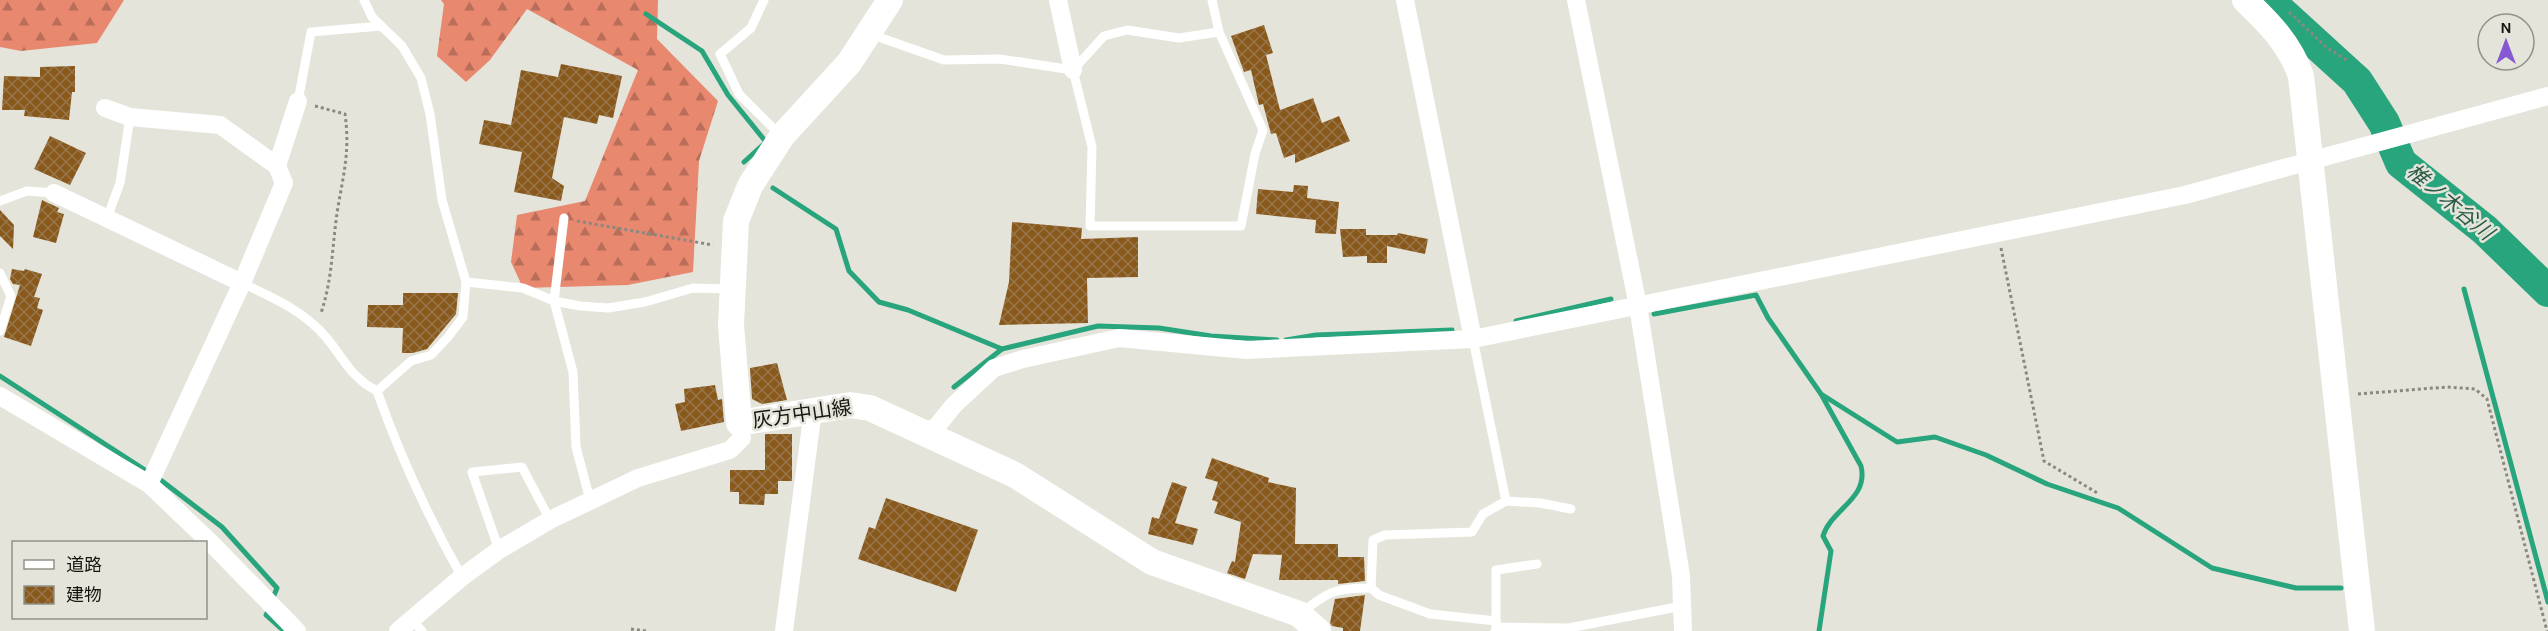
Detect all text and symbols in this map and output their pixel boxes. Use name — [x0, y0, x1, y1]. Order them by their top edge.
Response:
north arrow — [2476, 12, 2536, 72]
text: N — [2500, 18, 2512, 37]
water label: 椎ノ木谷川 — [2402, 159, 2499, 246]
street label: 灰方中山線 — [751, 396, 853, 432]
legend — [12, 541, 207, 619]
text: 道路 — [66, 554, 102, 576]
text: 建物 — [66, 584, 102, 606]

